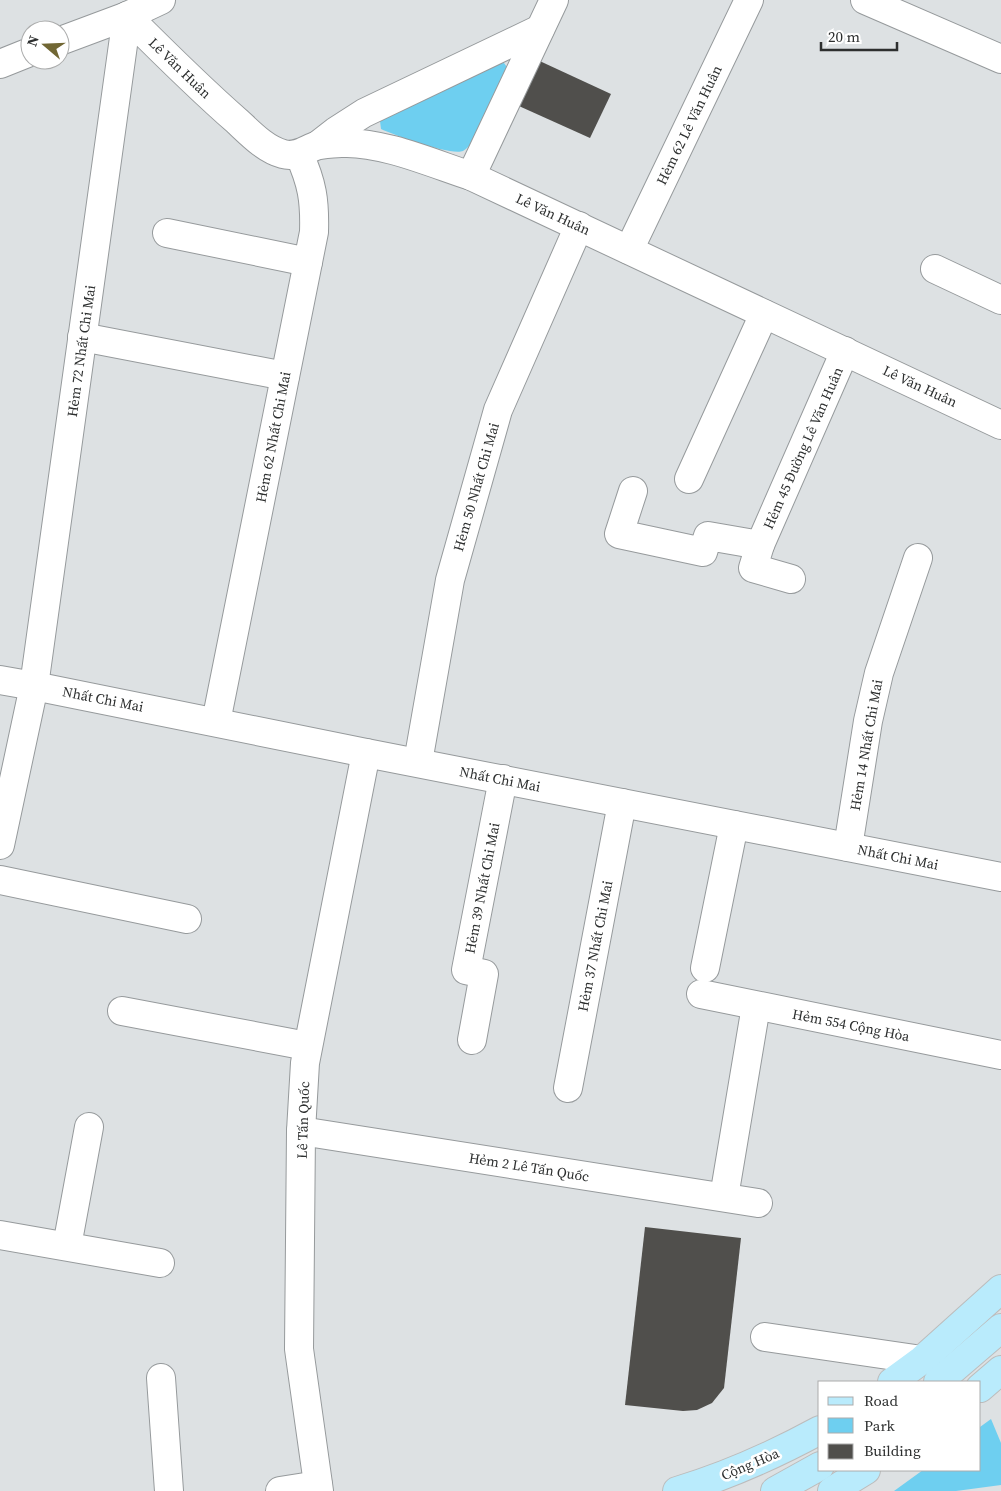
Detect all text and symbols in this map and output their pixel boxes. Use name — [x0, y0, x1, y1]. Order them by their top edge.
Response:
north arrow — [20, 20, 70, 70]
scale bar — [821, 20, 897, 52]
text: 20 m — [828, 26, 860, 47]
text: N — [22, 33, 44, 49]
street label: Lê Văn Huân — [144, 33, 216, 103]
street label: Hẻm 62 Lê Văn Huân — [651, 61, 727, 188]
street label: Lê Văn Huân — [513, 188, 594, 240]
street label: Hẻm 72 Nhất Chi Mai — [62, 284, 100, 418]
street label: Lê Văn Huân — [880, 360, 961, 412]
street label: Hẻm 45 Đường Lê Văn Huân — [758, 363, 848, 532]
street label: Hẻm 62 Nhất Chi Mai — [250, 370, 296, 504]
street label: Hẻm 50 Nhất Chi Mai — [448, 420, 504, 554]
street label: Hẻm 14 Nhất Chi Mai — [845, 678, 887, 812]
street label: Nhất Chi Mai — [61, 681, 145, 717]
street label: Nhất Chi Mai — [458, 761, 542, 797]
street label: Hẻm 39 Nhất Chi Mai — [459, 821, 505, 955]
street label: Nhất Chi Mai — [856, 839, 940, 875]
street label: Hẻm 37 Nhất Chi Mai — [572, 879, 618, 1013]
street label: Hẻm 554 Cộng Hòa — [791, 1004, 912, 1046]
street label: Lê Tấn Quốc — [292, 1081, 314, 1159]
street label: Hẻm 2 Lê Tấn Quốc — [467, 1148, 591, 1186]
legend — [818, 1381, 981, 1471]
text: Road — [864, 1390, 898, 1411]
text: Park — [864, 1415, 896, 1436]
text: Building — [864, 1440, 921, 1461]
street label: Cộng Hòa — [718, 1443, 783, 1485]

